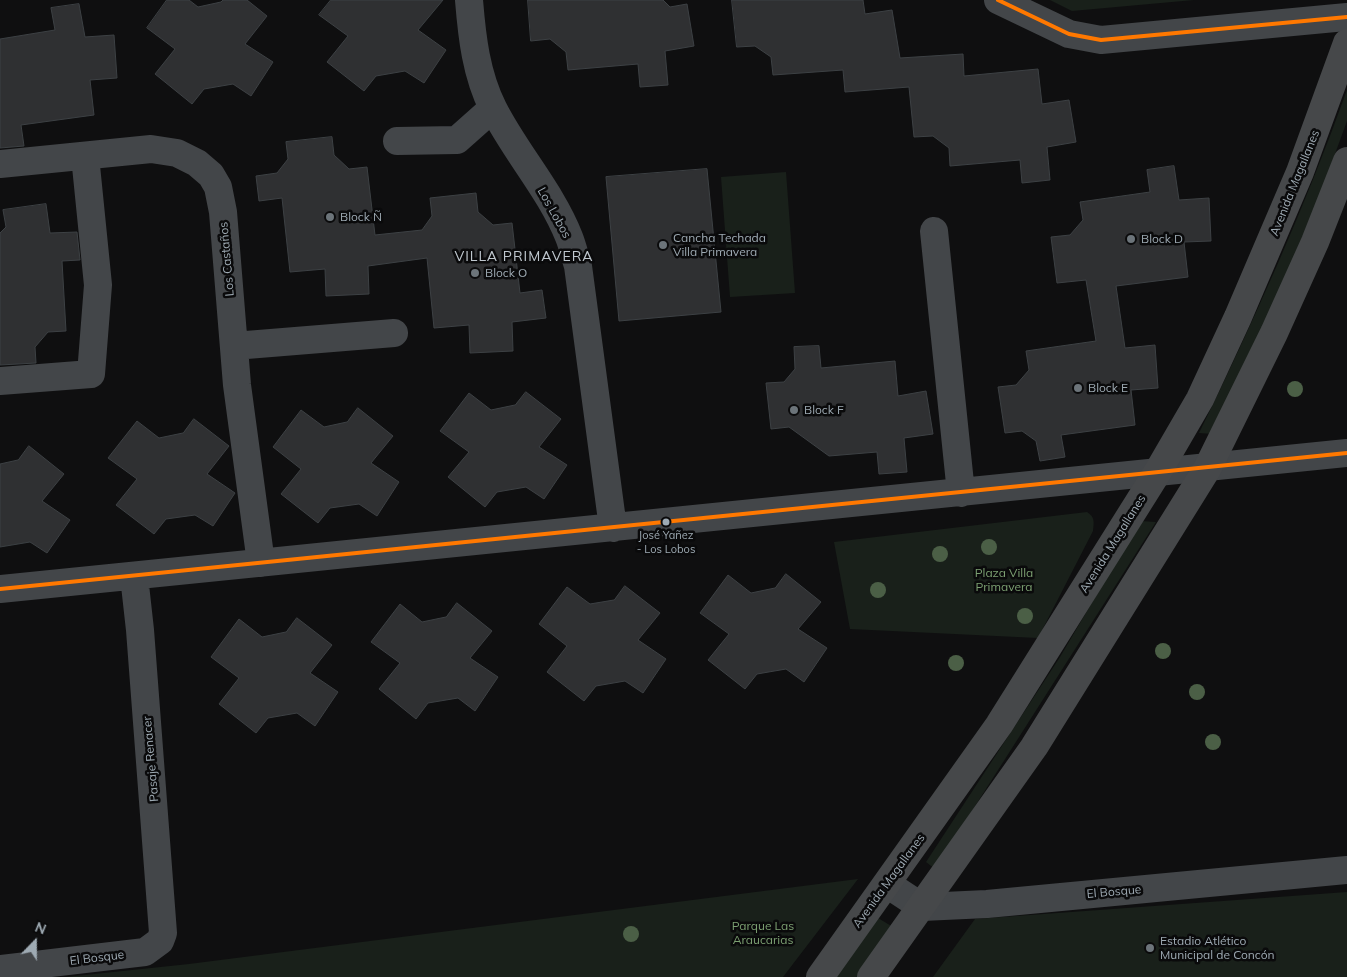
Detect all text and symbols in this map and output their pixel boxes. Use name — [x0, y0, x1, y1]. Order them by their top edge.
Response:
street label: Avenida Magallanes — [1267, 128, 1323, 238]
street label: Los Lobos — [534, 185, 574, 241]
place label: Block Ñ — [340, 210, 382, 224]
marker: Block Ñ — [324, 211, 336, 223]
street label: Los Castaños — [217, 221, 237, 297]
place label: Cancha Techada Villa Primavera — [673, 231, 766, 259]
place label: Block D — [1141, 232, 1183, 246]
marker: Block D — [1125, 233, 1137, 245]
marker: Cancha Techada Villa Primavera — [657, 239, 669, 251]
district label: VILLA PRIMAVERA — [453, 249, 595, 265]
place label: Block O — [485, 266, 527, 280]
marker: Block O — [469, 267, 481, 279]
place label: Block E — [1088, 381, 1128, 395]
marker: Block E — [1072, 382, 1084, 394]
place label: Block F — [804, 403, 844, 417]
marker: Block F — [788, 404, 800, 416]
street label: Avenida Magallanes — [1077, 492, 1149, 596]
marker: José Yañez - Los Lobos — [661, 517, 671, 527]
place label: José Yañez - Los Lobos — [637, 529, 695, 555]
park label: Plaza Villa Primavera — [975, 566, 1033, 594]
street label: Pasaje Renacer — [140, 716, 162, 802]
street label: Avenida Magallanes — [850, 831, 928, 931]
street label: El Bosque — [1086, 882, 1142, 902]
north arrow — [10, 917, 60, 967]
text: N — [32, 918, 49, 938]
park label: Parque Las Araucarias — [732, 919, 794, 947]
place label: Estadio Atlético Municipal de Concón — [1160, 934, 1275, 962]
marker: Estadio Atlético Municipal de Concón — [1144, 942, 1156, 954]
street label: El Bosque — [69, 948, 125, 968]

